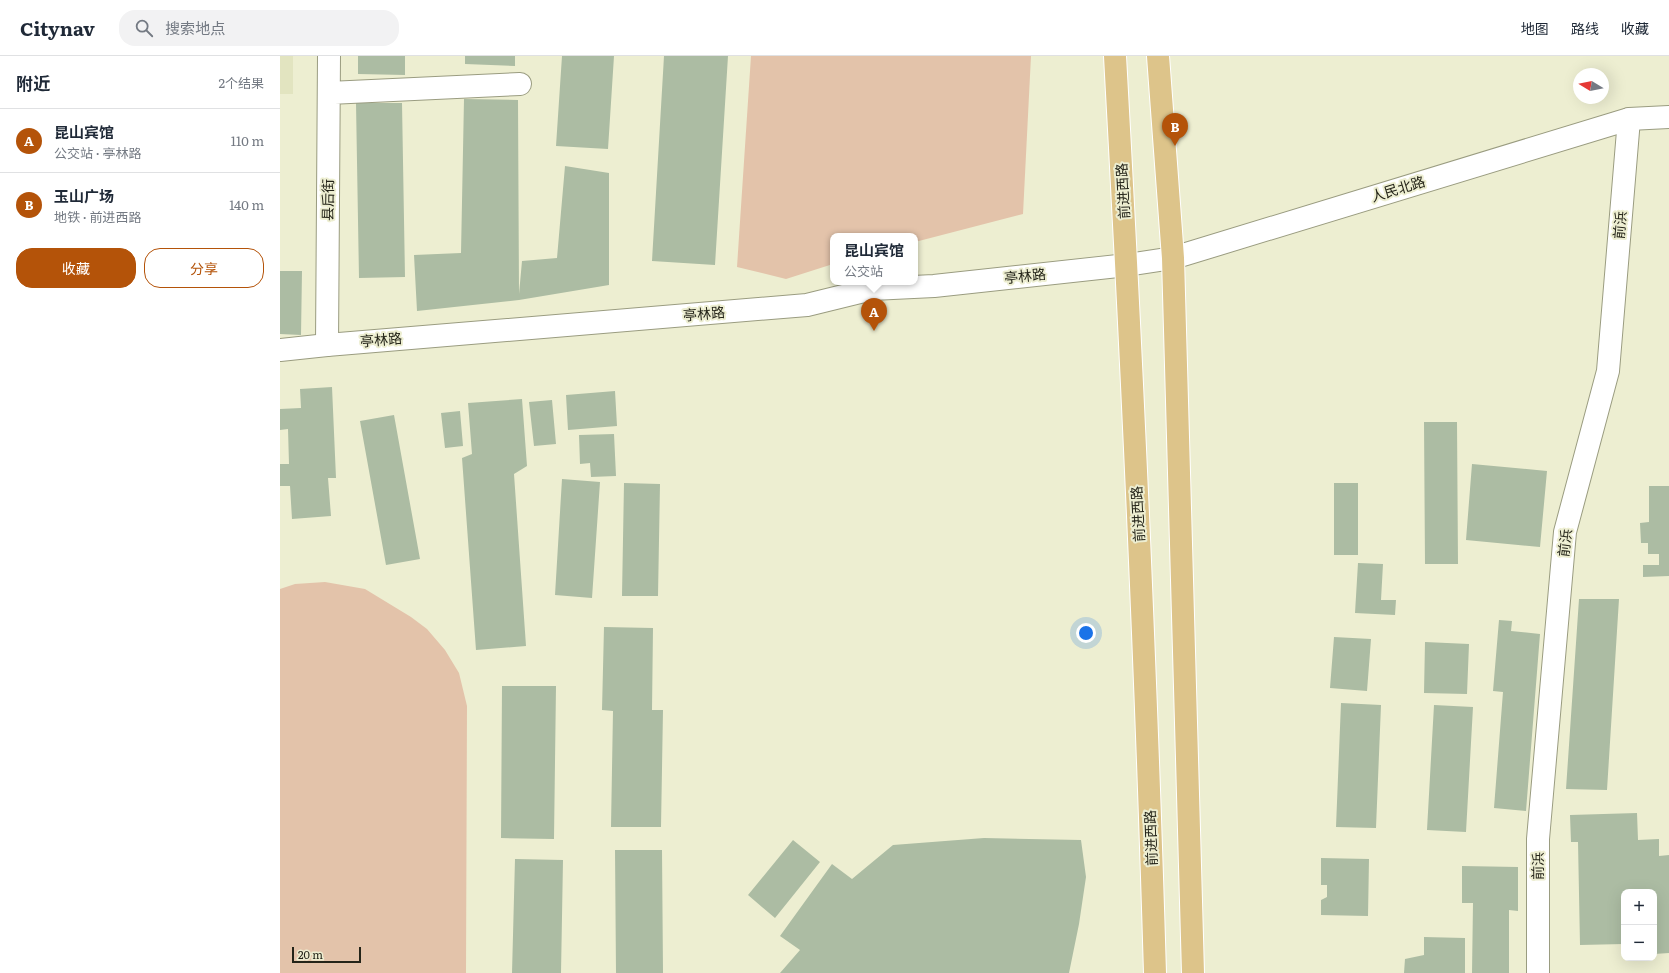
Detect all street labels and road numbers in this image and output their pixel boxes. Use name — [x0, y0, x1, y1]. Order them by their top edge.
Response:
street label: 前进西路 — [1111, 163, 1133, 220]
street label: 人民北路 — [1368, 170, 1427, 206]
street label: 县后街 — [317, 179, 337, 221]
street label: 前浜 — [1608, 210, 1630, 240]
street label: 亭林路 — [1003, 263, 1047, 287]
street label: 亭林路 — [682, 301, 726, 325]
street label: 亭林路 — [359, 327, 403, 351]
street label: 前进西路 — [1126, 486, 1148, 543]
street label: 前浜 — [1552, 528, 1576, 558]
street label: 前进西路 — [1139, 810, 1161, 866]
street label: 前浜 — [1527, 852, 1547, 880]

